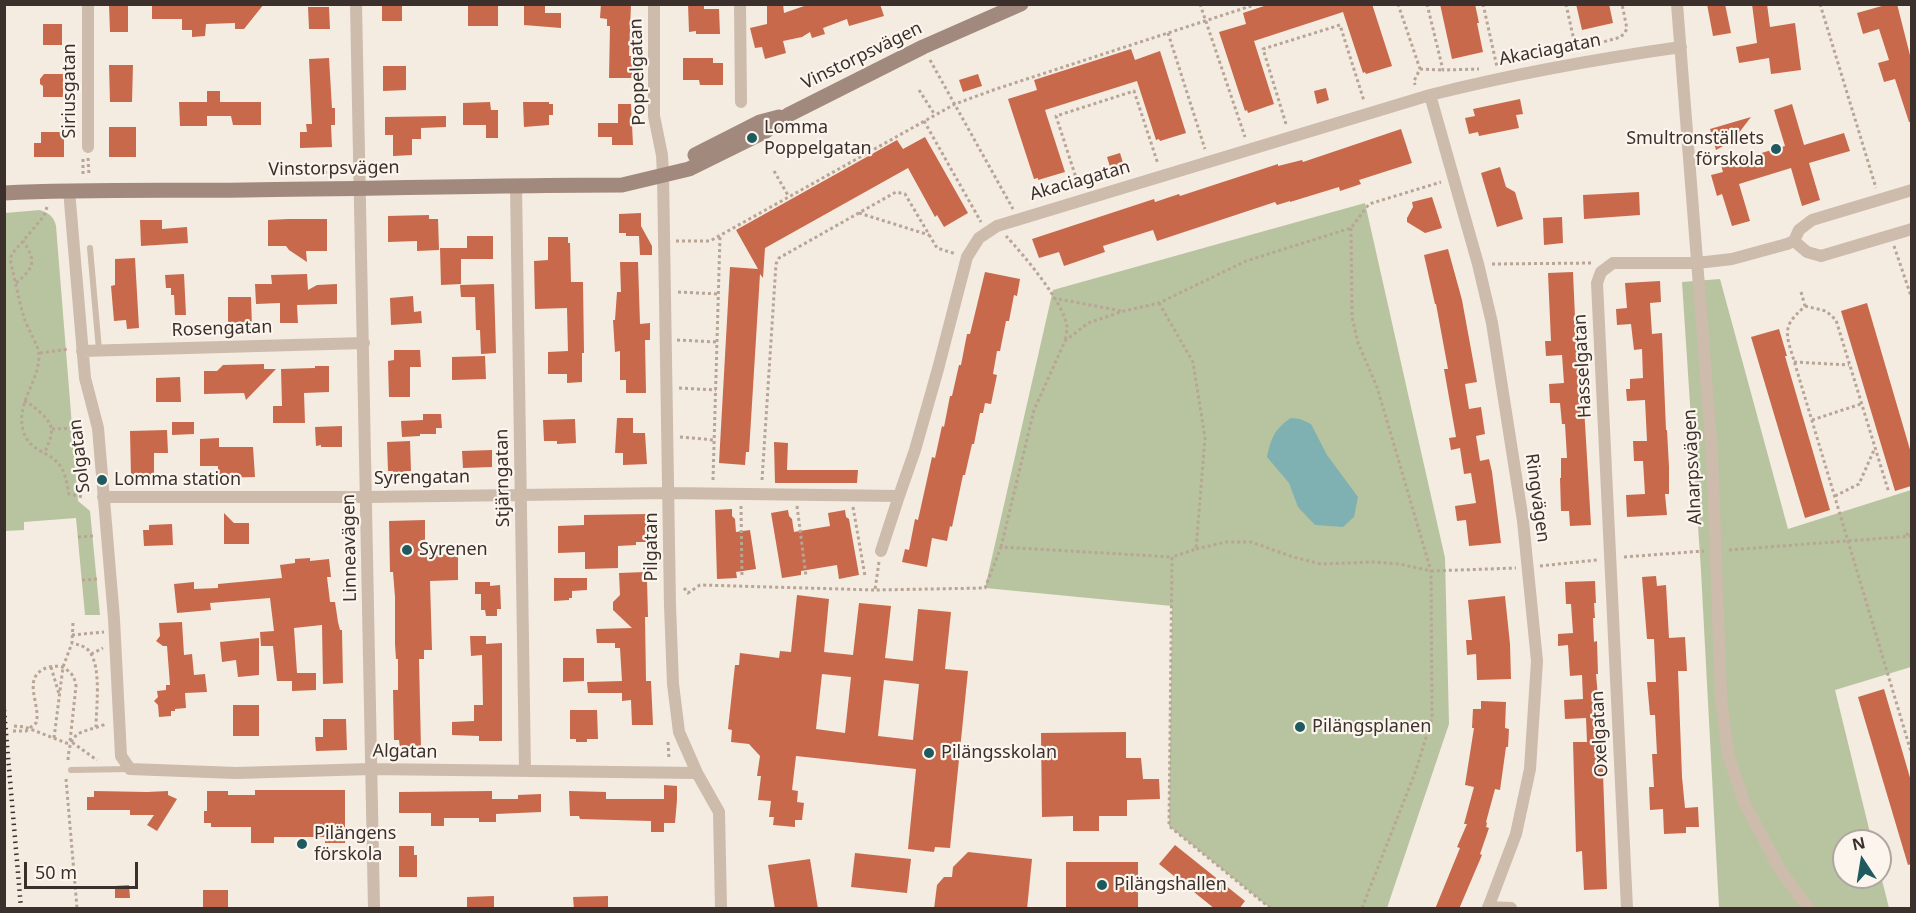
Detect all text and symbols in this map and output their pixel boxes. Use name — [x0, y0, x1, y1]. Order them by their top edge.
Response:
street label: Poppelgatan — [625, 18, 651, 126]
street label: Vinstorpsvägen — [798, 18, 926, 94]
street label: Akaciagatan — [1497, 30, 1603, 70]
street label: Siriusgatan — [59, 43, 81, 139]
place label: Lomma Poppelgatan — [764, 117, 872, 160]
place label: Smultronställets förskola — [1626, 128, 1764, 170]
marker: Lomma Poppelgatan — [745, 131, 759, 145]
marker: Smultronställets förskola — [1769, 142, 1783, 156]
street label: Akaciagatan — [1027, 156, 1133, 206]
street label: Vinstorpsvägen — [268, 157, 400, 181]
street label: Hasselgatan — [1569, 313, 1597, 419]
street label: Rosengatan — [171, 316, 273, 342]
street label: Alnarpsvägen — [1679, 408, 1707, 526]
street label: Solgatan — [65, 418, 95, 494]
street label: Stjärngatan — [491, 429, 515, 527]
street label: Ringvägen — [1520, 452, 1554, 544]
street label: Syrengatan — [374, 466, 470, 490]
place label: Lomma station — [114, 469, 241, 491]
marker: Lomma station — [95, 473, 109, 487]
street label: Linneavägen — [338, 494, 362, 602]
street label: Pilgatan — [641, 512, 663, 582]
place label: Syrenen — [419, 539, 488, 561]
marker: Syrenen — [400, 543, 414, 557]
street label: Oxelgatan — [1587, 690, 1613, 778]
place label: Pilängsplanen — [1312, 716, 1431, 738]
marker: Pilängsplanen — [1293, 720, 1307, 734]
street label: Algatan — [372, 741, 438, 763]
place label: Pilängsskolan — [941, 742, 1057, 764]
marker: Pilängsskolan — [922, 746, 936, 760]
place label: Pilängens förskola — [314, 823, 396, 866]
north arrow — [1832, 829, 1892, 889]
text: N — [1850, 831, 1867, 855]
marker: Pilängens förskola — [295, 837, 309, 851]
scale bar — [27, 850, 141, 888]
text: 50 m — [35, 860, 77, 884]
place label: Pilängshallen — [1114, 874, 1227, 896]
marker: Pilängshallen — [1095, 878, 1109, 892]

